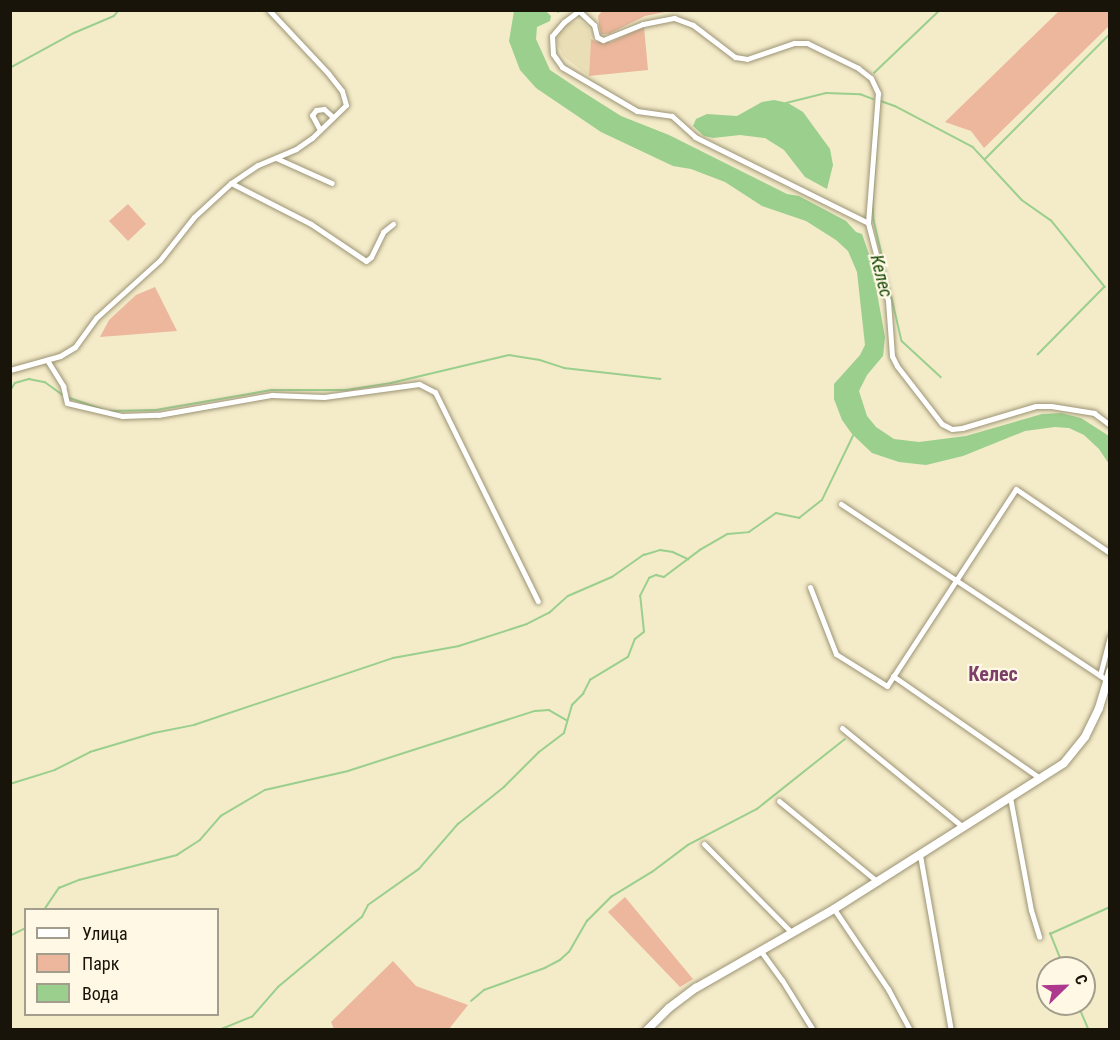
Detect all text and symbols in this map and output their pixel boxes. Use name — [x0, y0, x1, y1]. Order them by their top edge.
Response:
water label: Келес — [865, 253, 897, 299]
district label: Келес — [968, 662, 1018, 686]
legend — [24, 908, 219, 1016]
text: Улица — [82, 923, 128, 944]
text: Парк — [82, 953, 119, 974]
north arrow — [1036, 956, 1096, 1016]
text: С — [1071, 972, 1092, 987]
text: Вода — [82, 983, 119, 1004]

